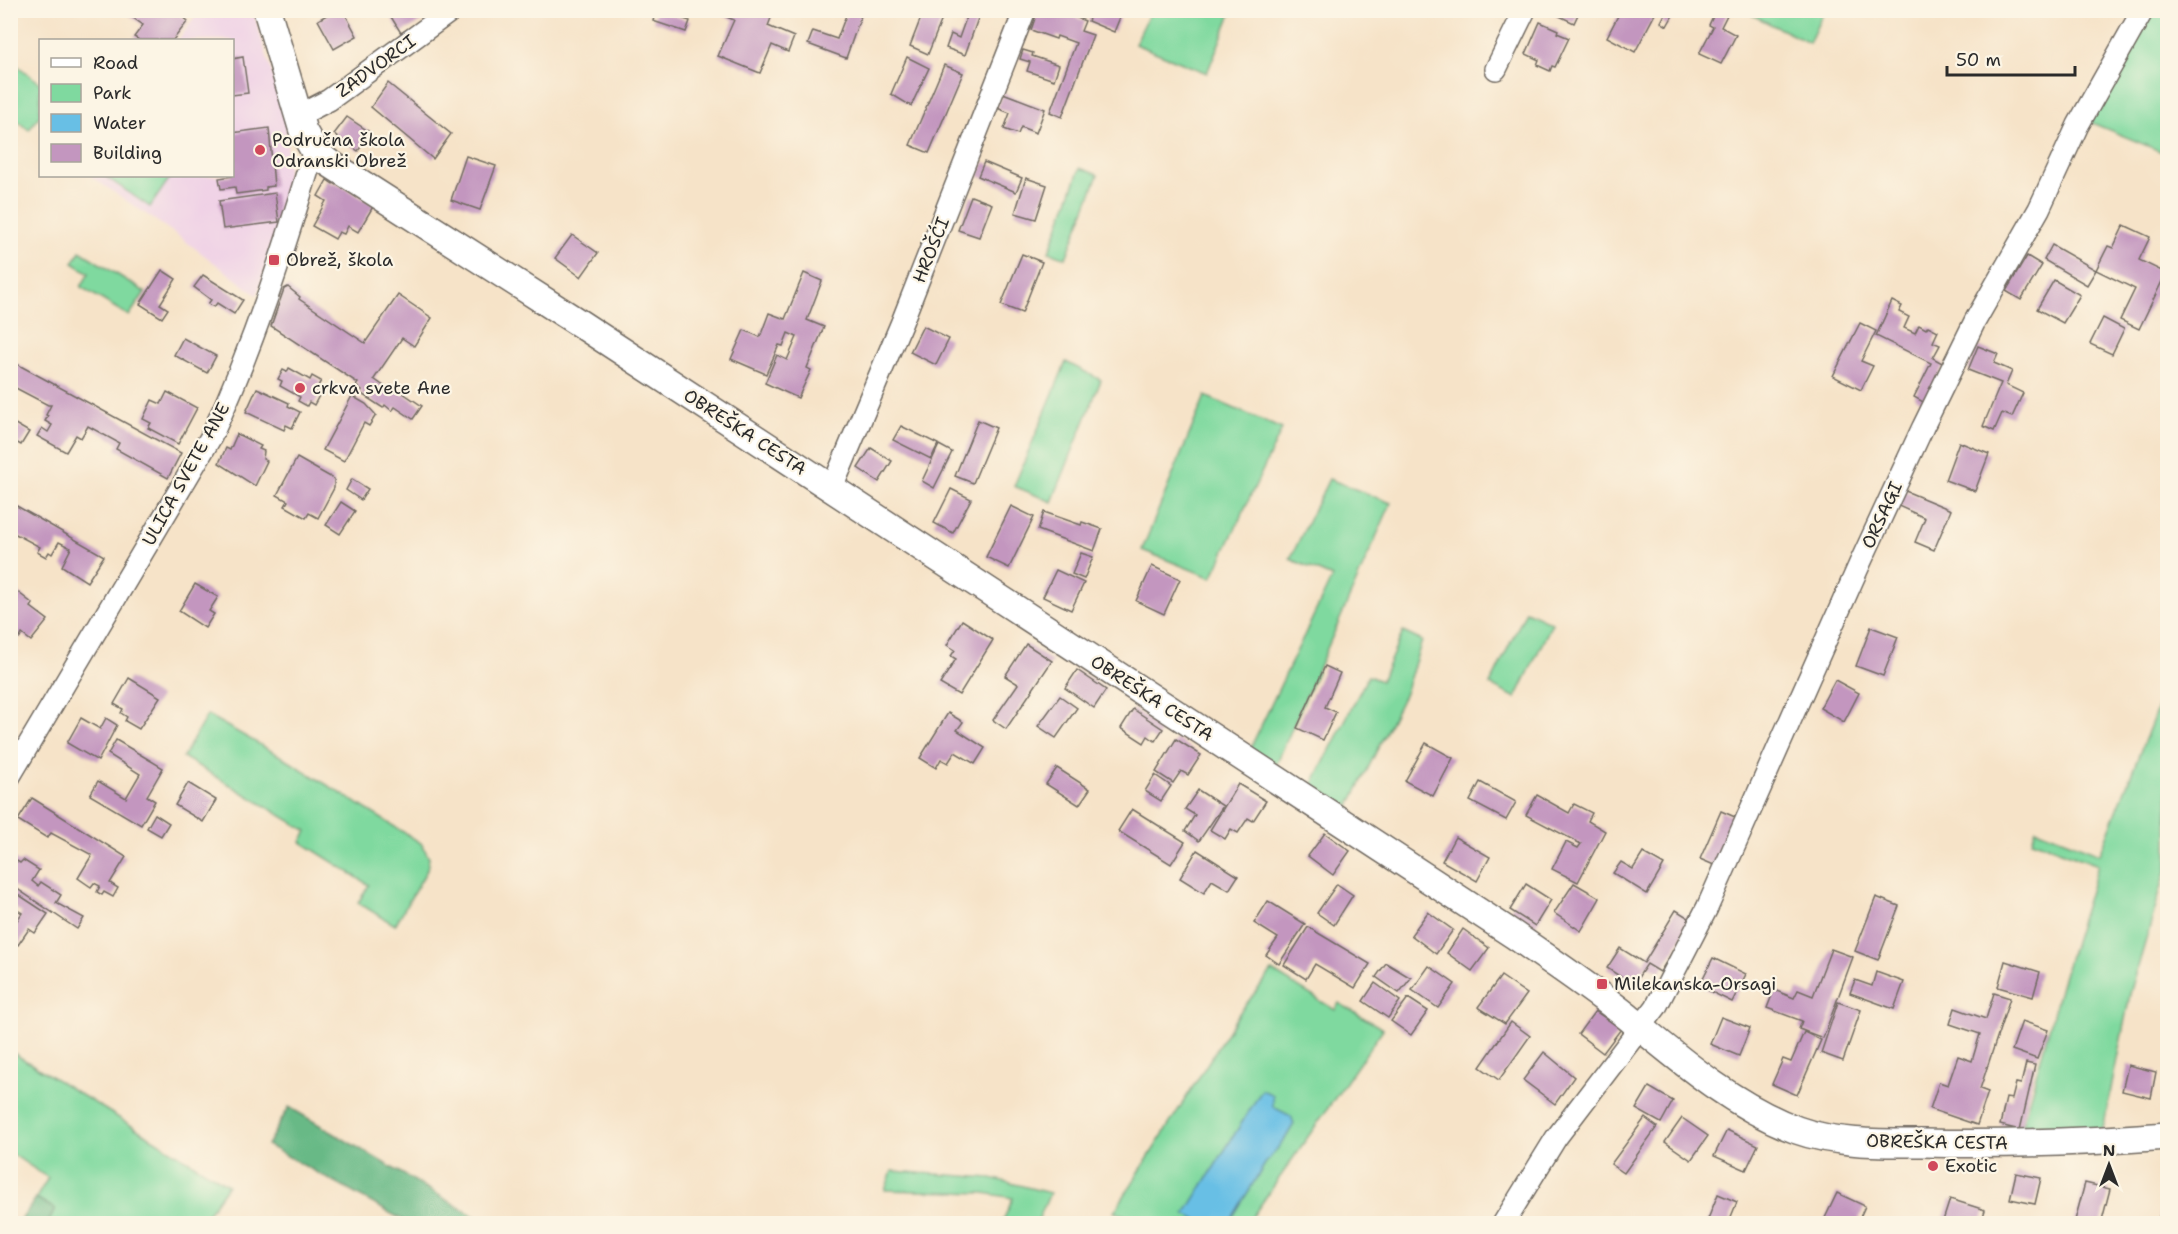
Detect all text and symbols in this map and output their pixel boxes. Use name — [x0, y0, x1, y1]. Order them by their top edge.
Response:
street label: ZADVORCI — [331, 29, 421, 103]
legend — [39, 39, 234, 177]
scale bar — [1947, 39, 2074, 77]
text: 50 m — [1956, 48, 2001, 72]
text: Road — [93, 51, 138, 75]
text: Park — [93, 81, 132, 105]
text: Water — [93, 111, 146, 135]
place label: Područna škola Odranski Obrež — [272, 128, 407, 173]
text: Building — [93, 141, 162, 165]
marker: Područna škola Odranski Obrež — [253, 143, 267, 157]
street label: HROŠĆI — [907, 213, 955, 286]
place label: Obrež, škola — [286, 248, 393, 272]
marker: Obrež, škola — [267, 253, 281, 267]
place label: crkva svete Ane — [312, 376, 451, 400]
marker: crkva svete Ane — [293, 381, 307, 395]
street label: OBREŠKA CESTA — [679, 383, 811, 481]
street label: ULICA SVETE ANE — [137, 398, 235, 550]
street label: ORSAGI — [1856, 477, 1908, 552]
street label: OBREŠKA CESTA — [1086, 649, 1218, 747]
place label: Milekanska-Orsagi — [1614, 972, 1776, 996]
marker: Milekanska-Orsagi — [1595, 977, 1609, 991]
street label: OBREŠKA CESTA — [1866, 1129, 2008, 1155]
north arrow — [2079, 1135, 2139, 1195]
text: N — [2103, 1140, 2115, 1161]
place label: Exotic — [1945, 1154, 1997, 1178]
marker: Exotic — [1926, 1159, 1940, 1173]

